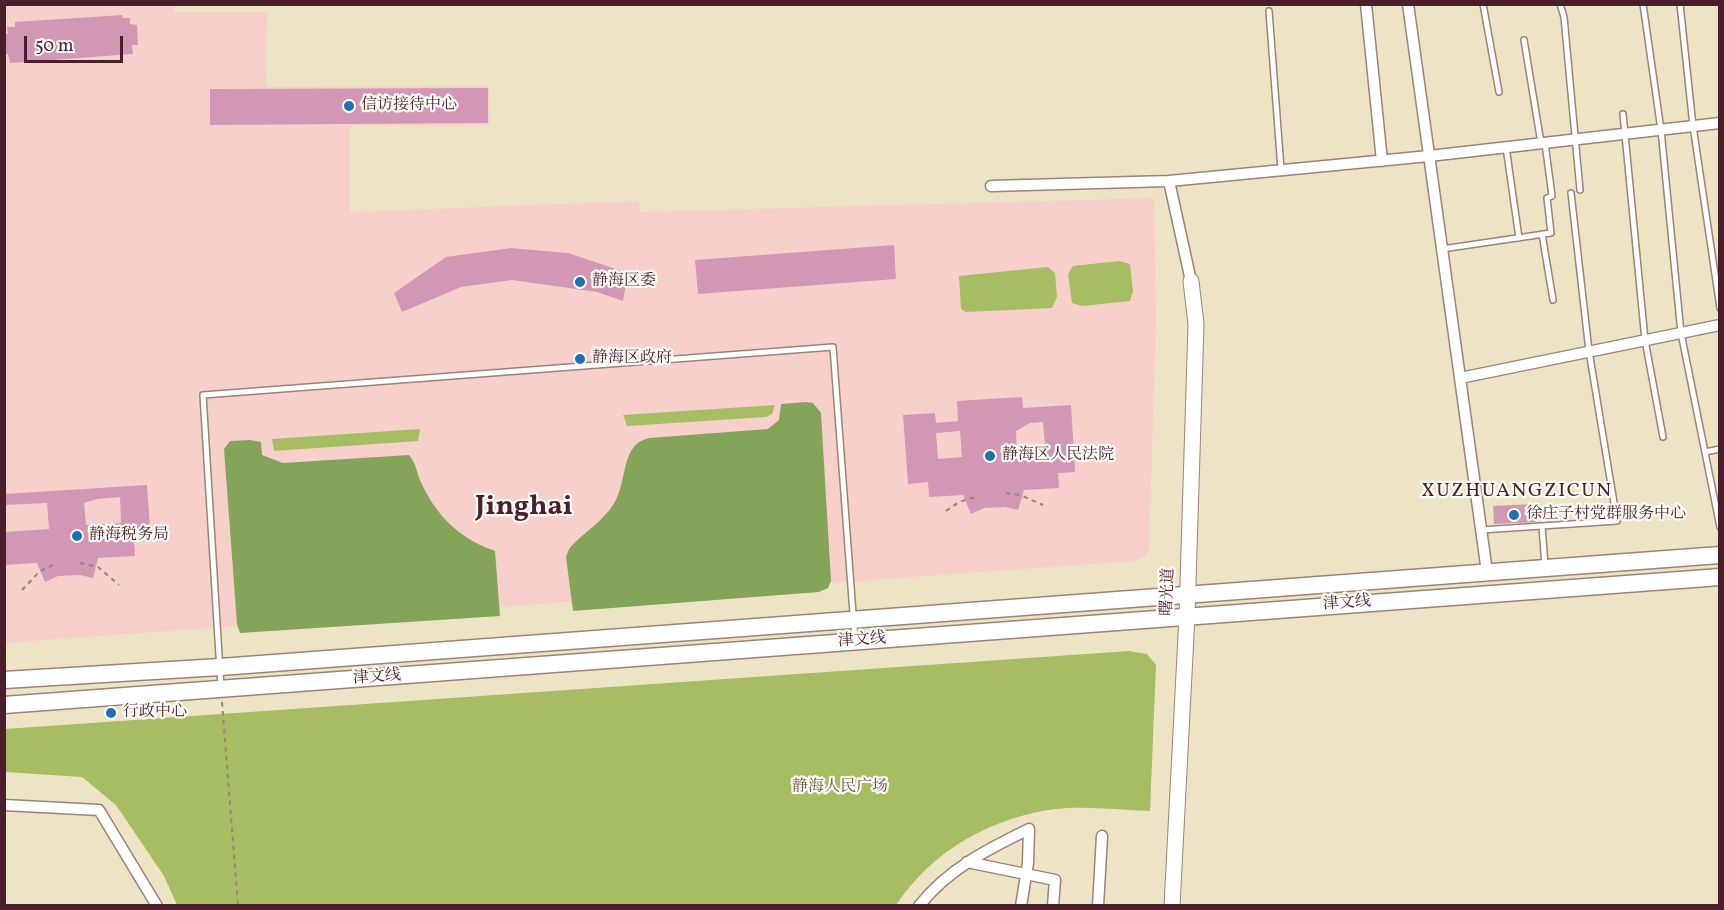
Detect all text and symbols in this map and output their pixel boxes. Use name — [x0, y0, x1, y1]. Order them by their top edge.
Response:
scale bar — [27, 24, 126, 62]
text: 50 m — [35, 34, 74, 59]
place label: 信访接待中心 — [361, 96, 457, 116]
marker: 信访接待中心 — [342, 99, 356, 113]
place label: 静海区委 — [592, 272, 656, 292]
marker: 静海区委 — [573, 275, 587, 289]
place label: 静海区政府 — [592, 349, 672, 369]
marker: 静海区政府 — [573, 352, 587, 366]
place label: 静海区人民法院 — [1002, 446, 1114, 466]
marker: 静海区人民法院 — [983, 449, 997, 463]
district label: XUZHUANGZICUN — [1421, 480, 1613, 504]
district label: Jinghai — [475, 492, 573, 526]
place label: 徐庄子村党群服务中心 — [1526, 505, 1686, 525]
marker: 徐庄子村党群服务中心 — [1507, 508, 1521, 522]
place label: 静海税务局 — [89, 526, 169, 546]
marker: 静海税务局 — [70, 529, 84, 543]
street label: 曙光道 — [1159, 568, 1179, 616]
street label: 津文线 — [1322, 593, 1372, 615]
street label: 津文线 — [837, 630, 887, 652]
street label: 津文线 — [352, 667, 402, 689]
place label: 行政中心 — [123, 703, 187, 723]
marker: 行政中心 — [104, 706, 118, 720]
park label: 静海人民广场 — [792, 778, 888, 798]

